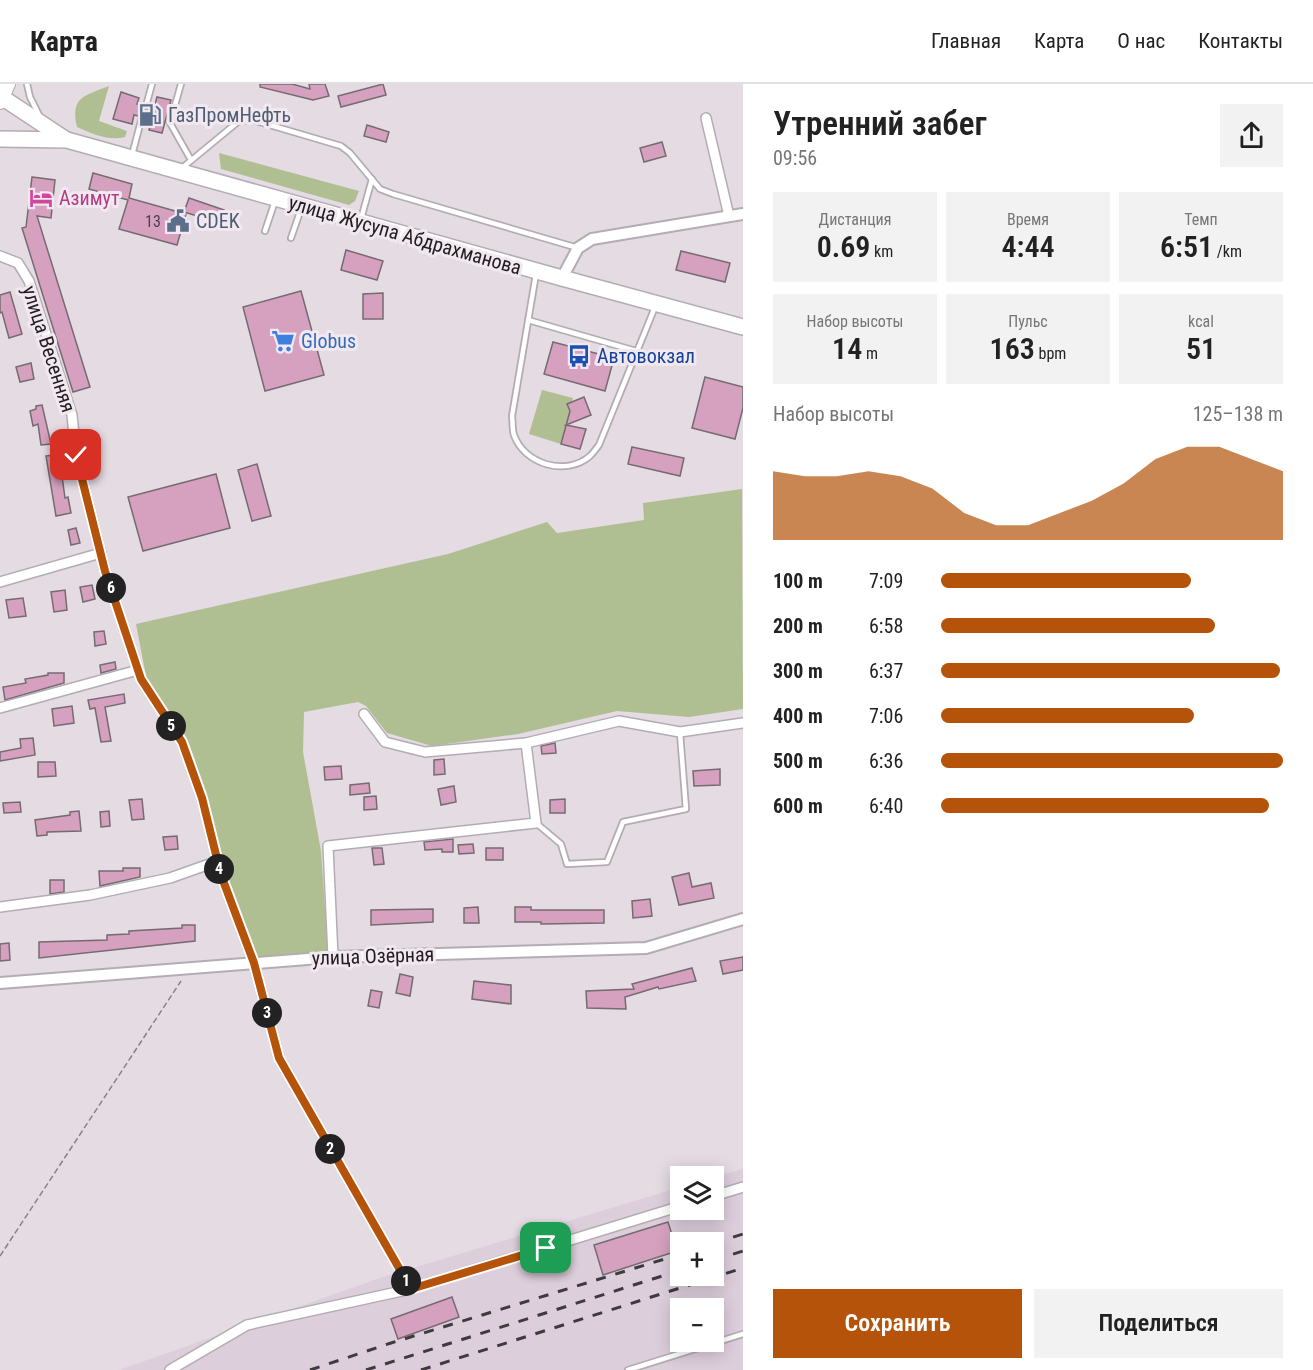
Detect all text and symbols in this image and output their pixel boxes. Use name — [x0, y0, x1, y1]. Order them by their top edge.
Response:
text: Карта — [30, 25, 98, 58]
text: Главная — [931, 29, 1001, 53]
text: Карта — [1034, 29, 1084, 53]
text: О нас — [1117, 29, 1165, 53]
text: Контакты — [1198, 29, 1283, 53]
fuel station icon: ГазПромНефть — [137, 102, 163, 128]
place label: ГазПромНефть — [168, 103, 291, 127]
text: Утренний забег — [773, 104, 987, 143]
button: share — [1220, 104, 1283, 167]
text: 09:56 — [773, 146, 817, 170]
hotel icon: Азимут — [28, 185, 54, 211]
place label: Азимут — [59, 186, 119, 210]
street label: улица Жусупа Абдрахманова — [286, 190, 524, 280]
public building icon: CDEK — [165, 208, 191, 234]
place label: CDEK — [196, 209, 240, 233]
text: Дистанция — [819, 210, 891, 229]
text: Время — [1007, 210, 1049, 229]
text: Темп — [1184, 210, 1218, 229]
house number: 13 — [145, 212, 161, 231]
text: 0.69 — [817, 229, 870, 264]
text: 4:44 — [1001, 229, 1055, 264]
text: 6:51 — [1160, 229, 1213, 264]
text: km — [870, 242, 893, 261]
text: /km — [1213, 242, 1242, 261]
street label: улица Весенняя — [17, 283, 81, 415]
text: Набор высоты — [807, 312, 903, 331]
text: Пульс — [1008, 312, 1048, 331]
text: kcal — [1188, 312, 1214, 331]
supermarket icon: Globus — [270, 328, 296, 354]
place label: Globus — [301, 329, 356, 353]
text: 14 — [832, 331, 862, 366]
text: 163 — [990, 331, 1035, 366]
text: 51 — [1186, 331, 1216, 366]
bus stop icon: Автовокзал — [566, 343, 592, 369]
place label: Автовокзал — [597, 344, 695, 368]
text: m — [862, 344, 878, 363]
text: bpm — [1035, 344, 1066, 363]
text: Набор высоты — [773, 402, 894, 426]
text: 125–138 m — [1193, 402, 1283, 426]
pin — [50, 429, 101, 480]
icon: check — [59, 438, 92, 471]
text: 100 m — [773, 569, 823, 593]
text: 7:09 — [869, 569, 903, 593]
pin: 6 — [96, 573, 126, 603]
text: 6 — [107, 578, 115, 597]
text: 200 m — [773, 614, 823, 638]
text: 6:58 — [869, 614, 903, 638]
text: 300 m — [773, 659, 823, 683]
text: 6:37 — [869, 659, 903, 683]
text: 400 m — [773, 704, 823, 728]
text: 7:06 — [869, 704, 903, 728]
pin: 5 — [156, 711, 186, 741]
text: 5 — [167, 716, 175, 735]
text: 500 m — [773, 749, 823, 773]
text: 6:36 — [869, 749, 903, 773]
text: 600 m — [773, 794, 823, 818]
text: 6:40 — [869, 794, 903, 818]
pin: 4 — [204, 854, 234, 884]
text: 4 — [215, 859, 223, 878]
street label: улица Озёрная — [311, 942, 435, 970]
pin: 3 — [252, 998, 282, 1028]
text: 3 — [263, 1003, 271, 1022]
pin: 2 — [315, 1134, 345, 1164]
text: 2 — [326, 1139, 334, 1158]
map controls — [670, 1166, 724, 1352]
button: layers — [670, 1166, 724, 1220]
pin — [520, 1222, 571, 1273]
icon: arrive — [529, 1231, 562, 1264]
button: + — [670, 1232, 724, 1286]
pin: 1 — [391, 1266, 421, 1296]
text: 1 — [402, 1271, 410, 1290]
button: Сохранить — [773, 1289, 1022, 1358]
button: Поделиться — [1034, 1289, 1283, 1358]
button: − — [670, 1298, 724, 1352]

